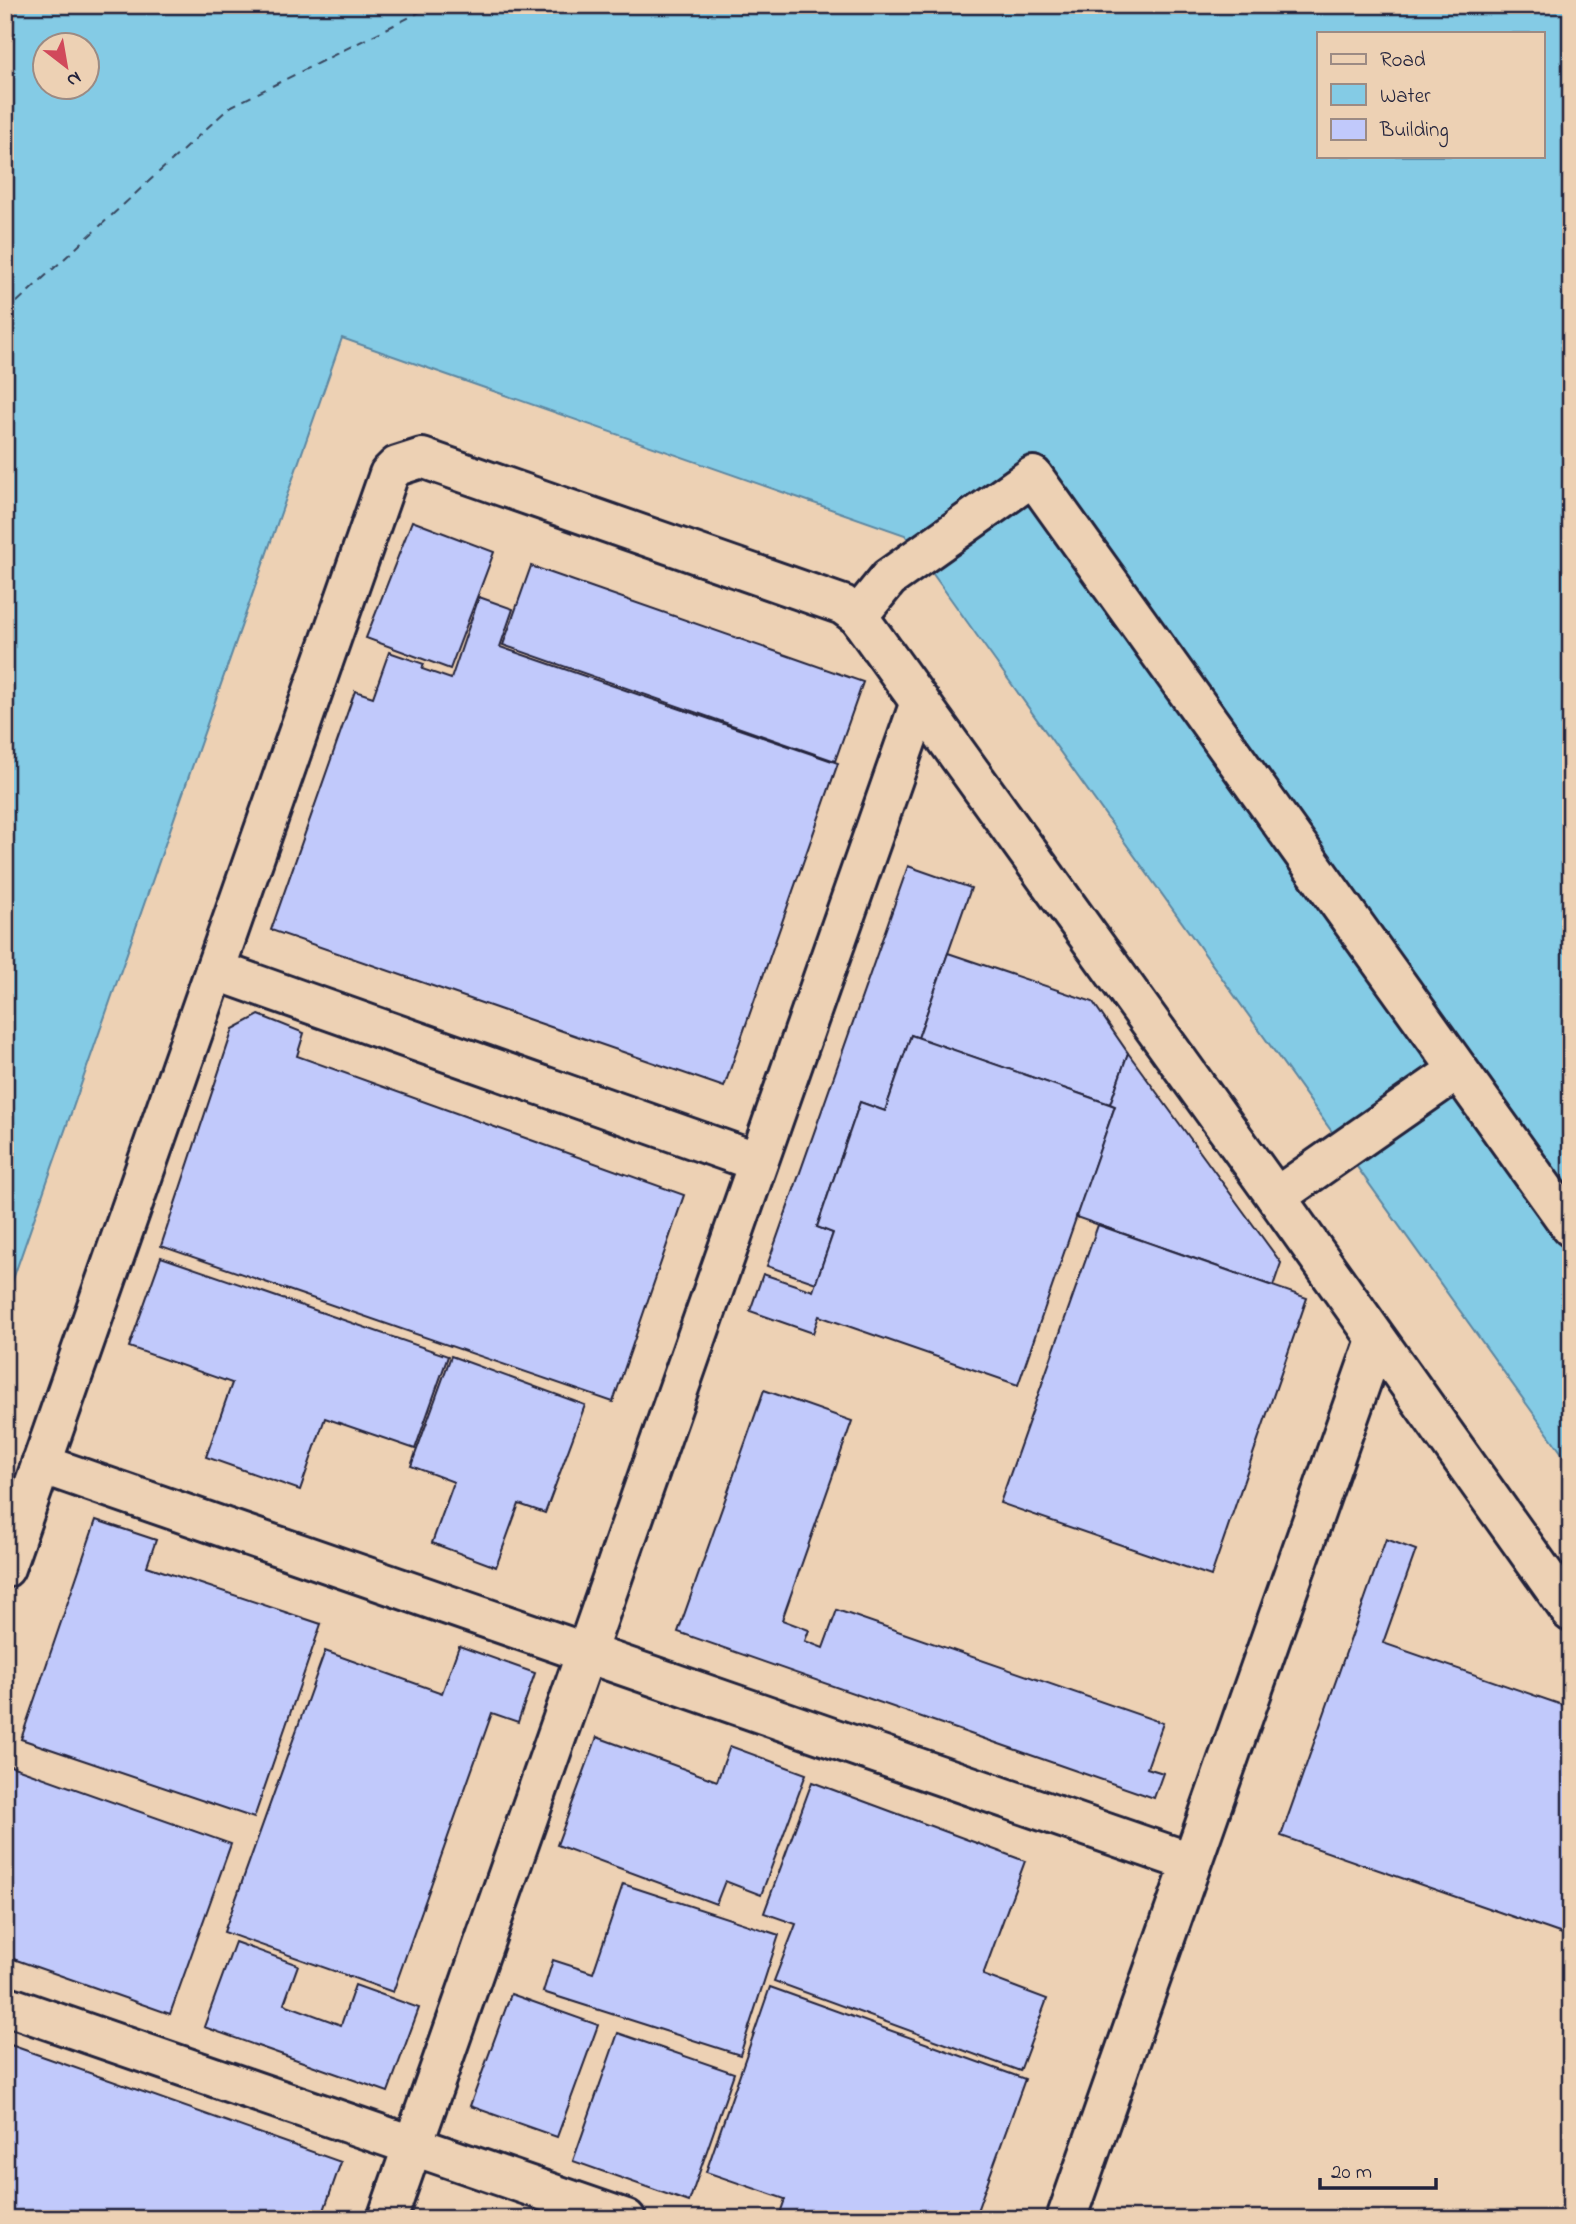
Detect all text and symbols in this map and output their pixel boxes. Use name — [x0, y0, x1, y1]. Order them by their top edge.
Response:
north arrow — [32, 32, 102, 102]
legend — [1317, 32, 1544, 158]
text: Road — [1380, 46, 1426, 76]
text: N — [61, 64, 86, 93]
text: Water — [1380, 82, 1431, 112]
text: Building — [1379, 116, 1449, 148]
scale bar — [1320, 2147, 1436, 2191]
text: 20 m — [1331, 2158, 1372, 2188]

